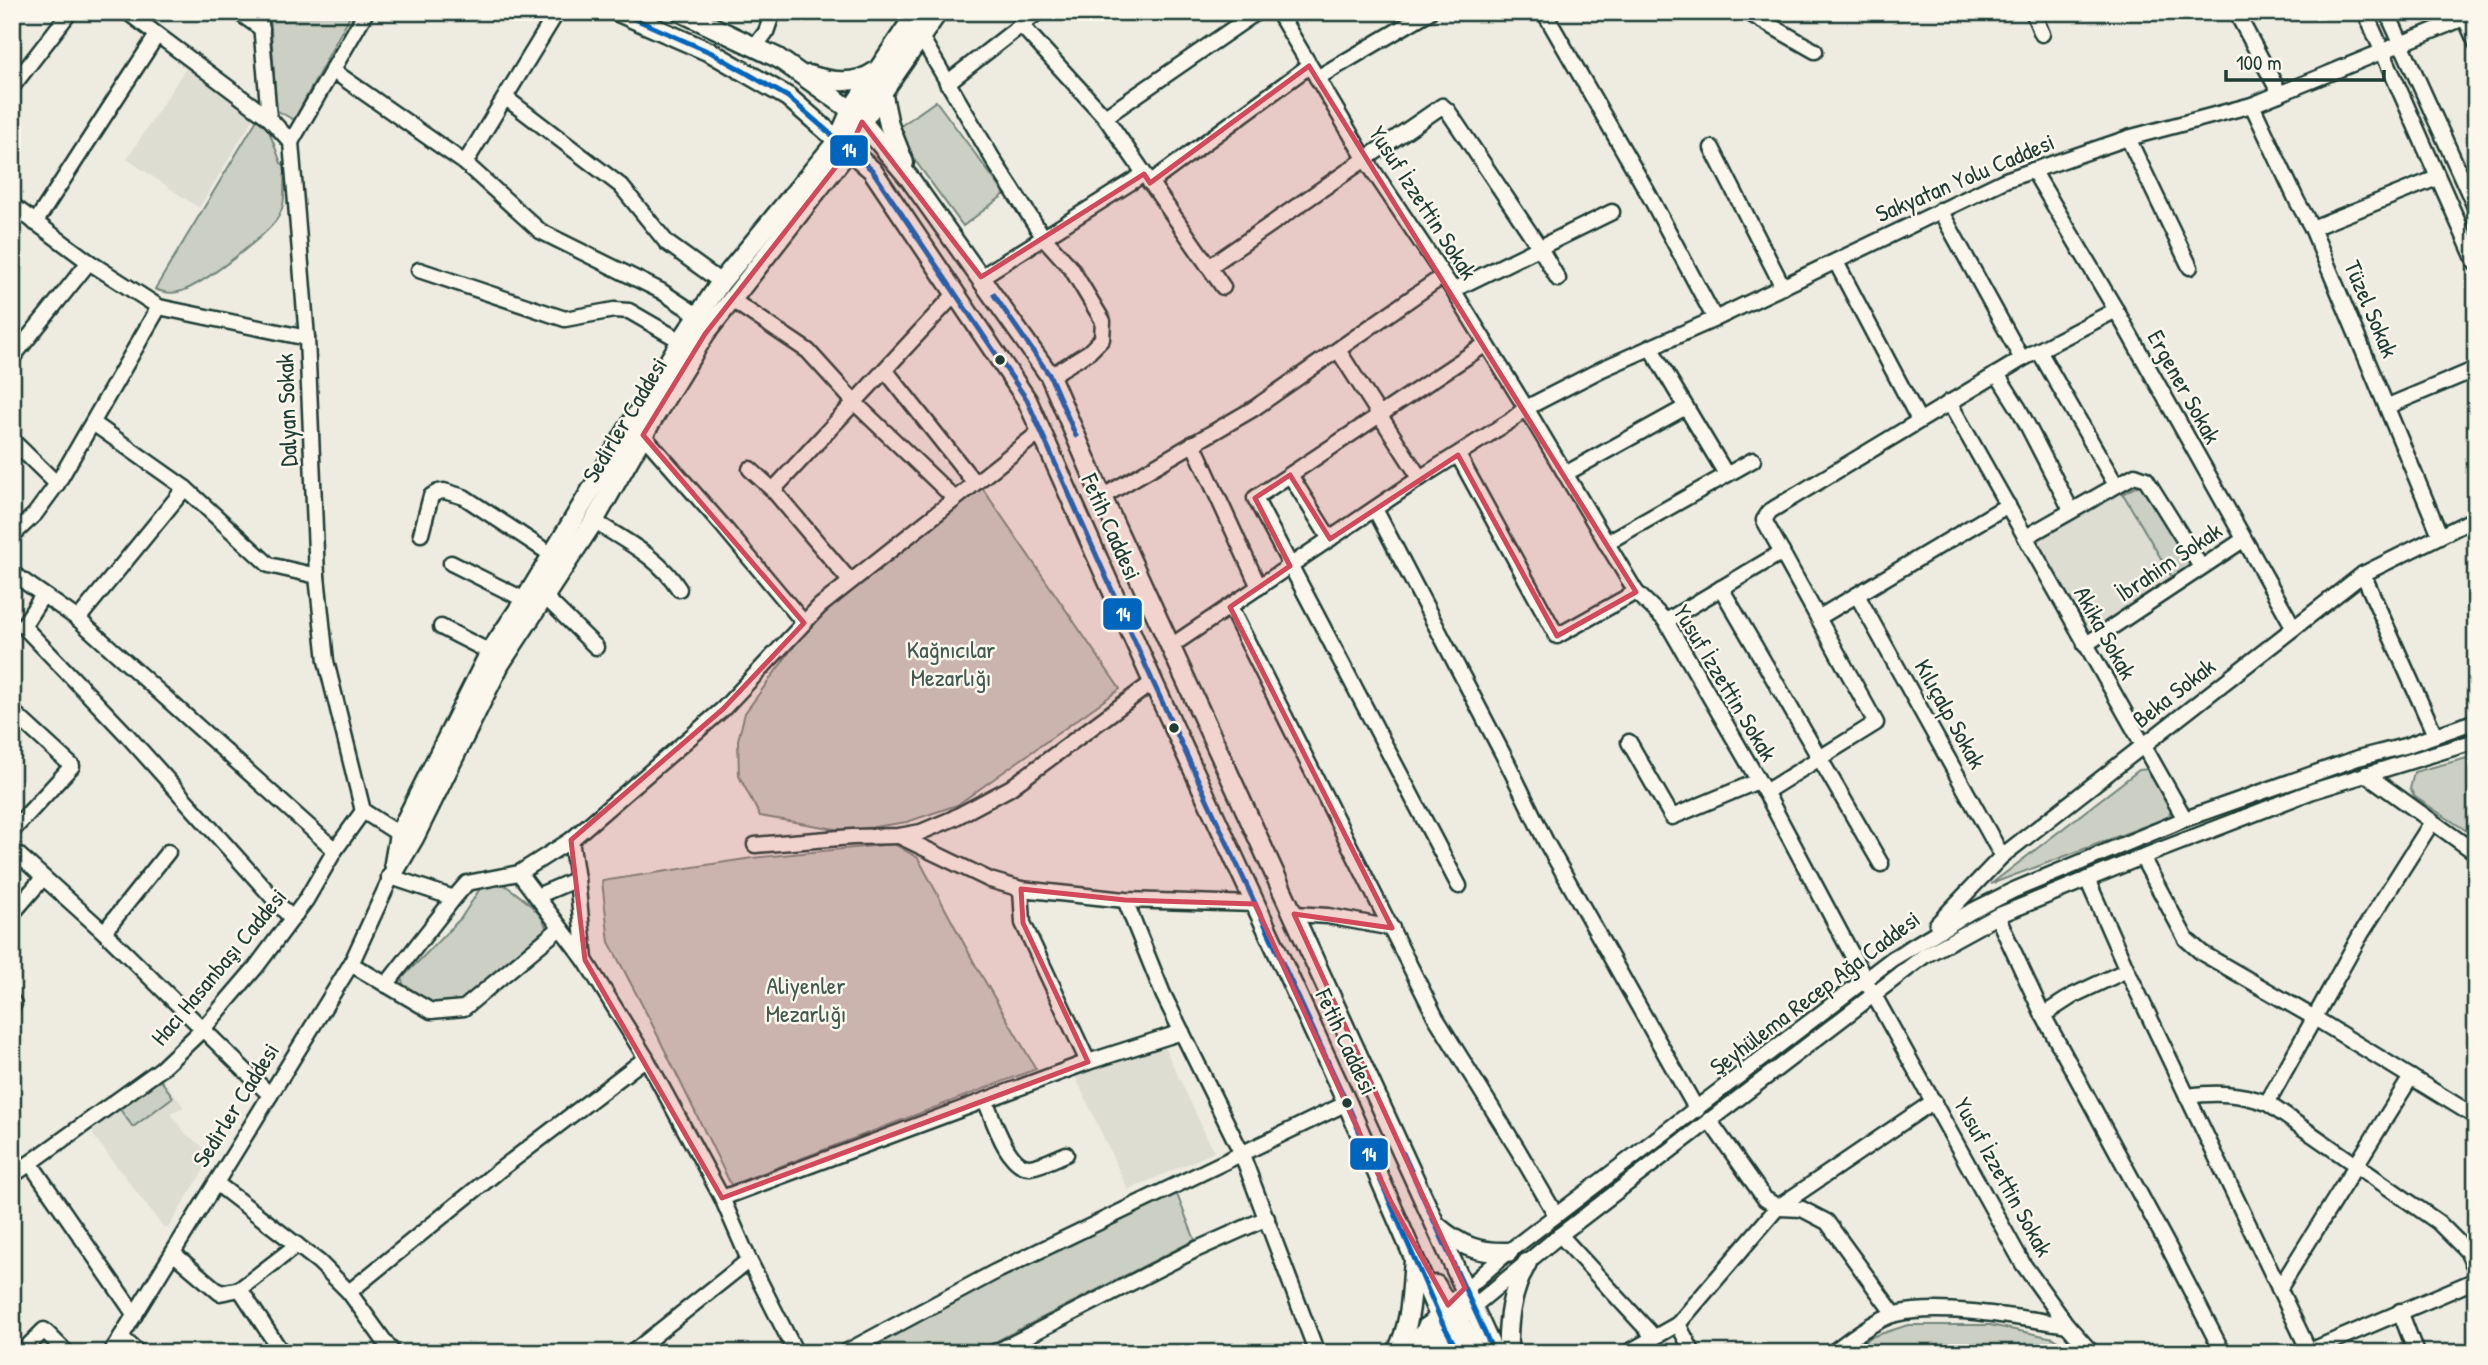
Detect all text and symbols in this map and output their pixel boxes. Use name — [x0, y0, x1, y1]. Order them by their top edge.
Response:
scale bar — [2226, 38, 2383, 82]
text: 100 m — [2236, 48, 2282, 77]
street label: Yusuf İzzettin Sokak — [1362, 119, 1486, 286]
street label: Sakyatan Yolu Caddesi — [1870, 125, 2059, 229]
line badge: 14 — [829, 134, 869, 167]
text: 14 — [842, 137, 856, 163]
street label: Tüzel Sokak — [2337, 255, 2407, 362]
street label: Ergener Sokak — [2141, 324, 2229, 449]
street label: Sedirler Caddesi — [574, 351, 674, 488]
street label: Dalyan Sokak — [268, 353, 304, 467]
unlabelled marker — [993, 353, 1007, 367]
street label: Fetih Caddesi — [1074, 467, 1150, 585]
street label: İbrahim Sokak — [2109, 514, 2228, 608]
street label: Akika Sokak — [2067, 580, 2145, 685]
line badge: 14 — [1102, 597, 1143, 631]
street label: Yusuf İzzettin Sokak — [1667, 598, 1785, 767]
text: 14 — [1116, 601, 1130, 627]
park label: Kağnıcılar Mezarlığı — [907, 633, 995, 693]
street label: Beka Sokak — [2125, 650, 2221, 735]
street label: Kılıçalp Sokak — [1908, 653, 1994, 774]
unlabelled marker — [1167, 721, 1181, 735]
street label: Hacı Hasanbaşı Caddesi — [143, 881, 293, 1052]
street label: Şeyhülema Recep Ağa Caddesi — [1703, 903, 1926, 1082]
park label: Aliyenler Mezarlığı — [766, 969, 846, 1029]
street label: Fetih Caddesi — [1308, 983, 1385, 1100]
street label: Sedirler Caddesi — [184, 1036, 286, 1173]
street label: Yusuf İzzettin Sokak — [1947, 1091, 2061, 1262]
unlabelled marker — [1340, 1096, 1354, 1110]
line badge: 14 — [1349, 1137, 1389, 1171]
text: 14 — [1362, 1141, 1376, 1167]

